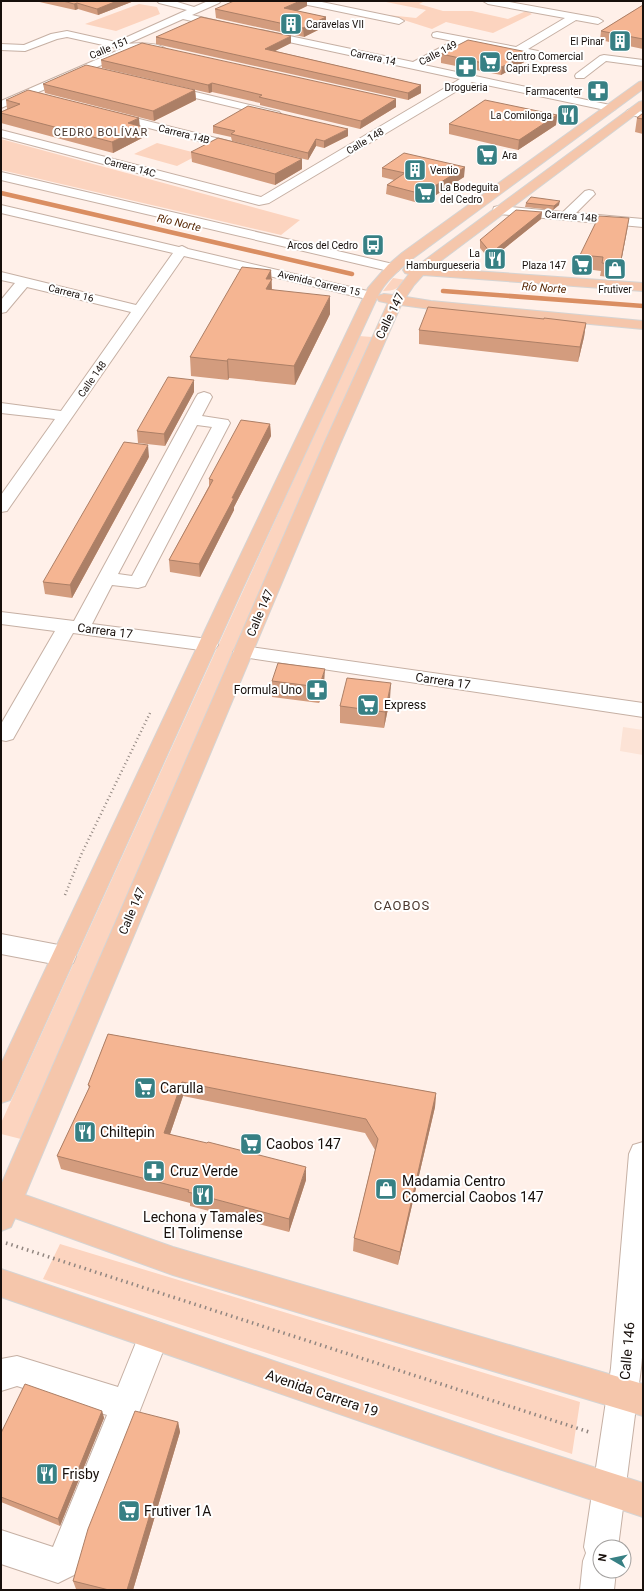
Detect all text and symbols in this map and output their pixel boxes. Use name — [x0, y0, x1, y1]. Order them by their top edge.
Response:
building icon: Caravelas VII — [278, 11, 304, 37]
place label: Caravelas VII — [306, 19, 364, 30]
building icon: El Pinar — [607, 28, 633, 54]
street label: Calle 151 — [88, 35, 130, 61]
place label: El Pinar — [570, 36, 605, 47]
street label: Calle 149 — [417, 38, 459, 68]
street label: Carrera 14 — [349, 47, 397, 67]
supermarket icon: Centro Comercial Capri Express — [477, 49, 503, 75]
place label: Centro Comercial Capri Express — [506, 51, 583, 74]
pharmacy icon: Drogueria — [453, 54, 479, 80]
pharmacy icon: Farmacenter — [585, 78, 611, 104]
place label: Drogueria — [444, 82, 488, 93]
place label: Farmacenter — [526, 86, 583, 97]
restaurant icon: La Comilonga — [555, 102, 581, 128]
place label: La Comilonga — [491, 110, 552, 121]
street label: Carrera 14B — [157, 122, 211, 146]
street label: Calle 148 — [344, 125, 386, 156]
district label: CEDRO BOLÍVAR — [54, 126, 148, 139]
supermarket icon: Ara — [474, 142, 500, 168]
place label: Ara — [502, 150, 517, 161]
street label: Carrera 14C — [103, 155, 157, 179]
building icon: Ventio — [402, 157, 428, 183]
place label: Ventio — [430, 165, 459, 176]
supermarket icon: La Bodeguita del Cedro — [412, 180, 438, 206]
place label: La Bodeguita del Cedro — [440, 182, 498, 205]
street label: Carrera 14B — [544, 208, 598, 224]
water label: Río Norte — [156, 212, 203, 234]
bus stop icon: Arcos del Cedro — [360, 232, 386, 258]
place label: Arcos del Cedro — [287, 240, 358, 251]
restaurant icon: La Hamburgueseria — [482, 246, 508, 272]
place label: La Hamburgueseria — [406, 248, 480, 271]
supermarket icon: Plaza 147 — [569, 252, 595, 278]
shop icon: Frutiver — [602, 256, 628, 282]
place label: Plaza 147 — [522, 260, 566, 271]
street label: Avenida Carrera 15 — [277, 268, 362, 298]
water label: Río Norte — [521, 280, 567, 296]
street label: Carrera 16 — [47, 282, 95, 304]
place label: Frutiver — [598, 284, 632, 295]
street label: Calle 147 — [373, 290, 407, 341]
street label: Calle 148 — [76, 359, 109, 399]
street label: Calle 147 — [244, 587, 276, 639]
street label: Carrera 17 — [77, 621, 134, 641]
street label: Carrera 17 — [415, 670, 472, 692]
pharmacy icon: Formula Uno — [304, 677, 330, 703]
place label: Formula Uno — [234, 683, 302, 697]
supermarket icon: Express — [355, 692, 381, 718]
place label: Express — [384, 698, 426, 712]
street label: Calle 147 — [116, 885, 148, 937]
district label: CAOBOS — [374, 898, 430, 913]
supermarket icon: Carulla — [132, 1075, 158, 1101]
place label: Carulla — [160, 1080, 204, 1096]
restaurant icon: Chiltepin — [72, 1119, 98, 1145]
place label: Chiltepin — [100, 1124, 155, 1140]
supermarket icon: Caobos 147 — [238, 1131, 264, 1157]
place label: Caobos 147 — [266, 1136, 341, 1152]
pharmacy icon: Cruz Verde — [141, 1158, 167, 1184]
place label: Cruz Verde — [170, 1163, 238, 1179]
place label: Madamia Centro Comercial Caobos 147 — [402, 1173, 544, 1205]
shop icon: Madamia Centro Comercial Caobos 147 — [373, 1176, 399, 1202]
restaurant icon: Lechona y Tamales El Tolimense — [190, 1182, 216, 1208]
place label: Lechona y Tamales El Tolimense — [143, 1209, 263, 1241]
street label: Calle 146 — [617, 1321, 638, 1381]
street label: Avenida Carrera 19 — [264, 1366, 380, 1420]
restaurant icon: Frisby — [34, 1461, 60, 1487]
place label: Frisby — [62, 1466, 100, 1482]
supermarket icon: Frutiver 1A — [116, 1498, 142, 1524]
place label: Frutiver 1A — [144, 1503, 211, 1519]
north arrow — [592, 1539, 632, 1579]
text: N — [596, 1552, 610, 1562]

